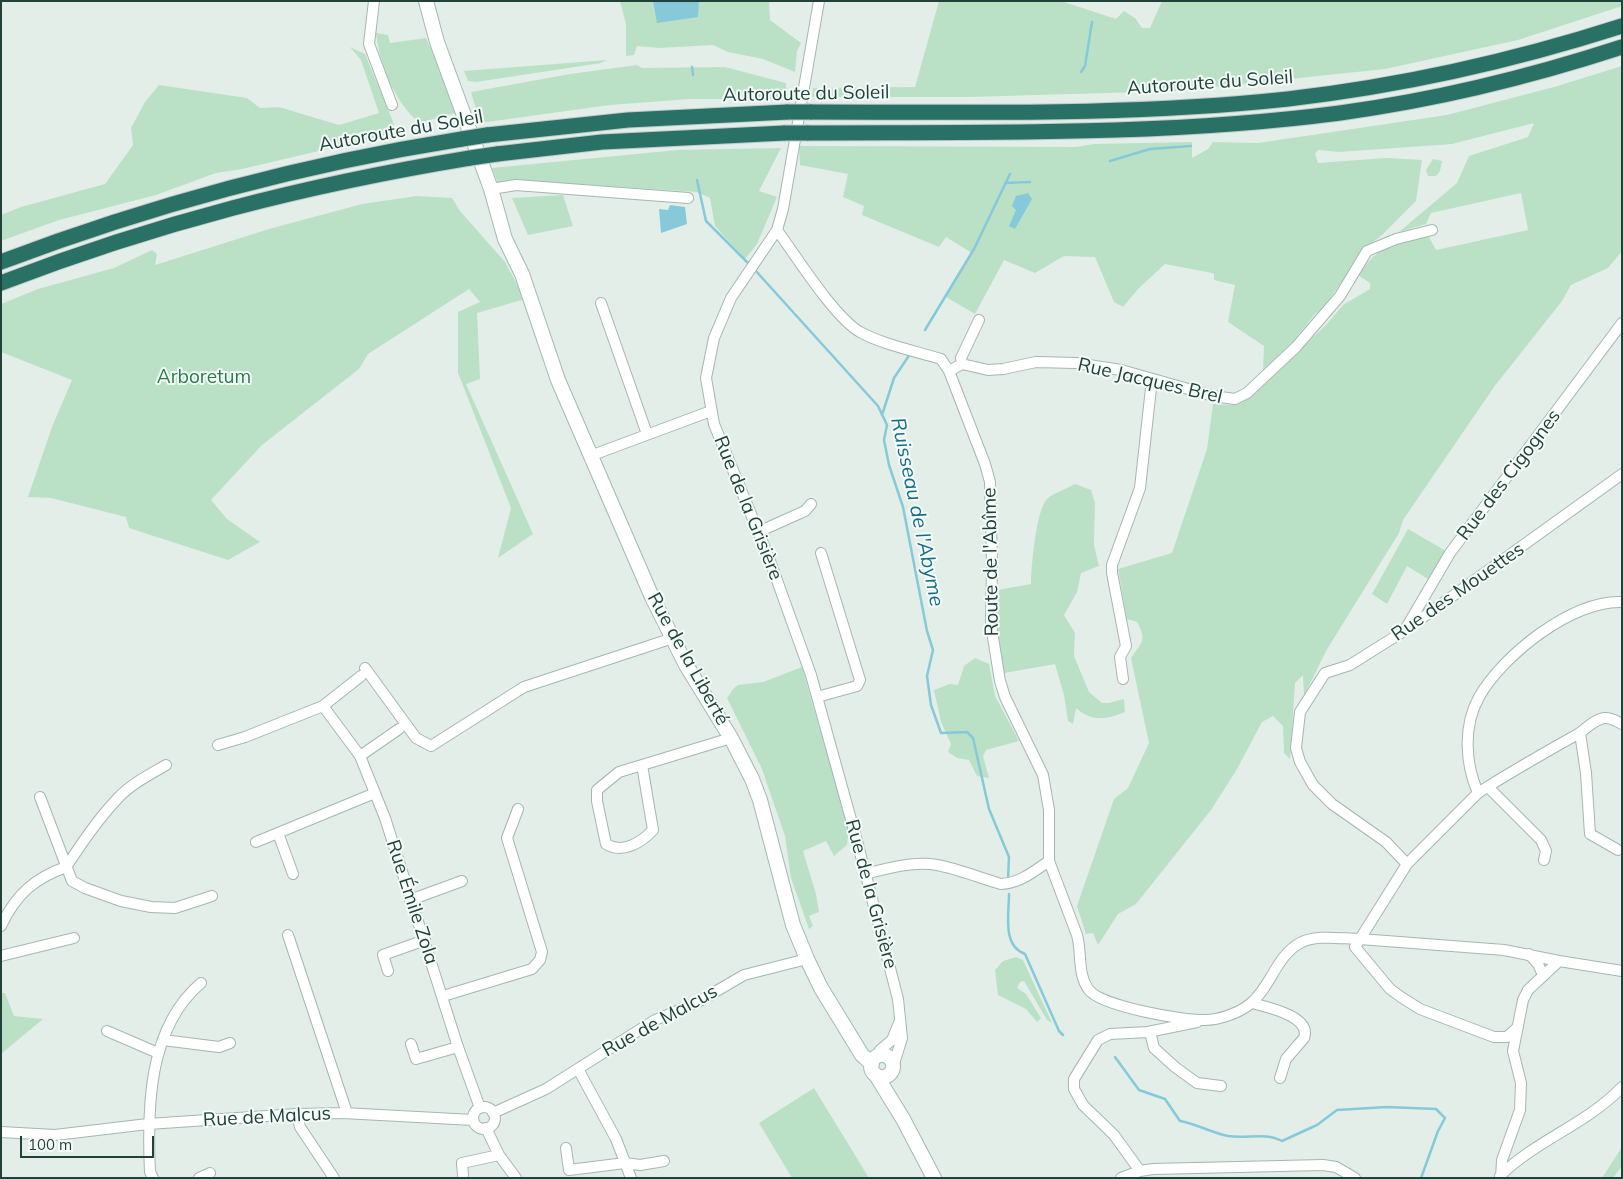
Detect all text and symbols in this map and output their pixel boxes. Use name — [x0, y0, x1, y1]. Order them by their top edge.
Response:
street label: Autoroute du Soleil — [1126, 66, 1294, 100]
street label: Autoroute du Soleil — [722, 81, 890, 107]
street label: Autoroute du Soleil — [317, 105, 485, 157]
street label: Rue Jacques Brel — [1075, 353, 1225, 409]
park label: Arboretum — [157, 366, 251, 388]
street label: Rue des Cigognes — [1452, 405, 1566, 545]
water label: Ruisseau de l'Abyme — [885, 415, 949, 609]
street label: Rue de la Grisière — [709, 432, 787, 584]
street label: Route de l'Abîme — [978, 487, 1004, 637]
street label: Rue des Mouettes — [1387, 538, 1529, 646]
street label: Rue de la Liberté — [642, 589, 734, 729]
street label: Rue de la Grisière — [840, 817, 902, 971]
street label: Rue Émile Zola — [381, 837, 443, 967]
street label: Rue de Malcus — [598, 980, 722, 1062]
street label: Rue de Malcus — [202, 1102, 332, 1132]
scale bar — [22, 1126, 156, 1158]
text: 100 m — [28, 1135, 72, 1154]

